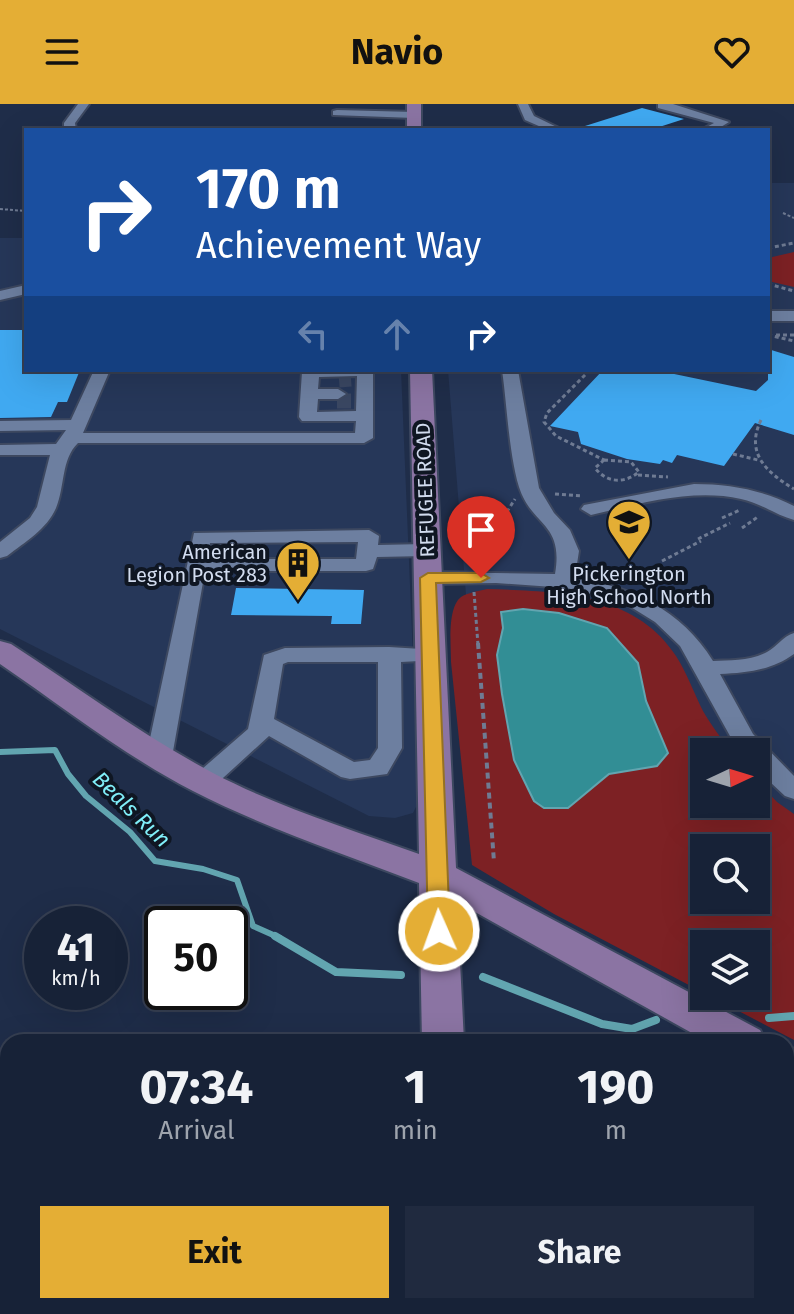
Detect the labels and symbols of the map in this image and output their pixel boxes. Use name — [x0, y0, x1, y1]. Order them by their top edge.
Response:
street label: REFUGEE ROAD — [411, 422, 439, 558]
pin — [447, 496, 515, 578]
school or university icon: Pickerington High School North — [605, 498, 653, 561]
building icon: American Legion Post 283 — [274, 539, 322, 602]
place label: American Legion Post 283 — [126, 540, 267, 587]
place label: Pickerington High School North — [546, 562, 712, 609]
north arrow — [690, 738, 770, 818]
water label: Beals Run — [87, 766, 176, 853]
position arrow — [397, 889, 481, 973]
speed limit sign: 50 — [144, 906, 248, 1010]

